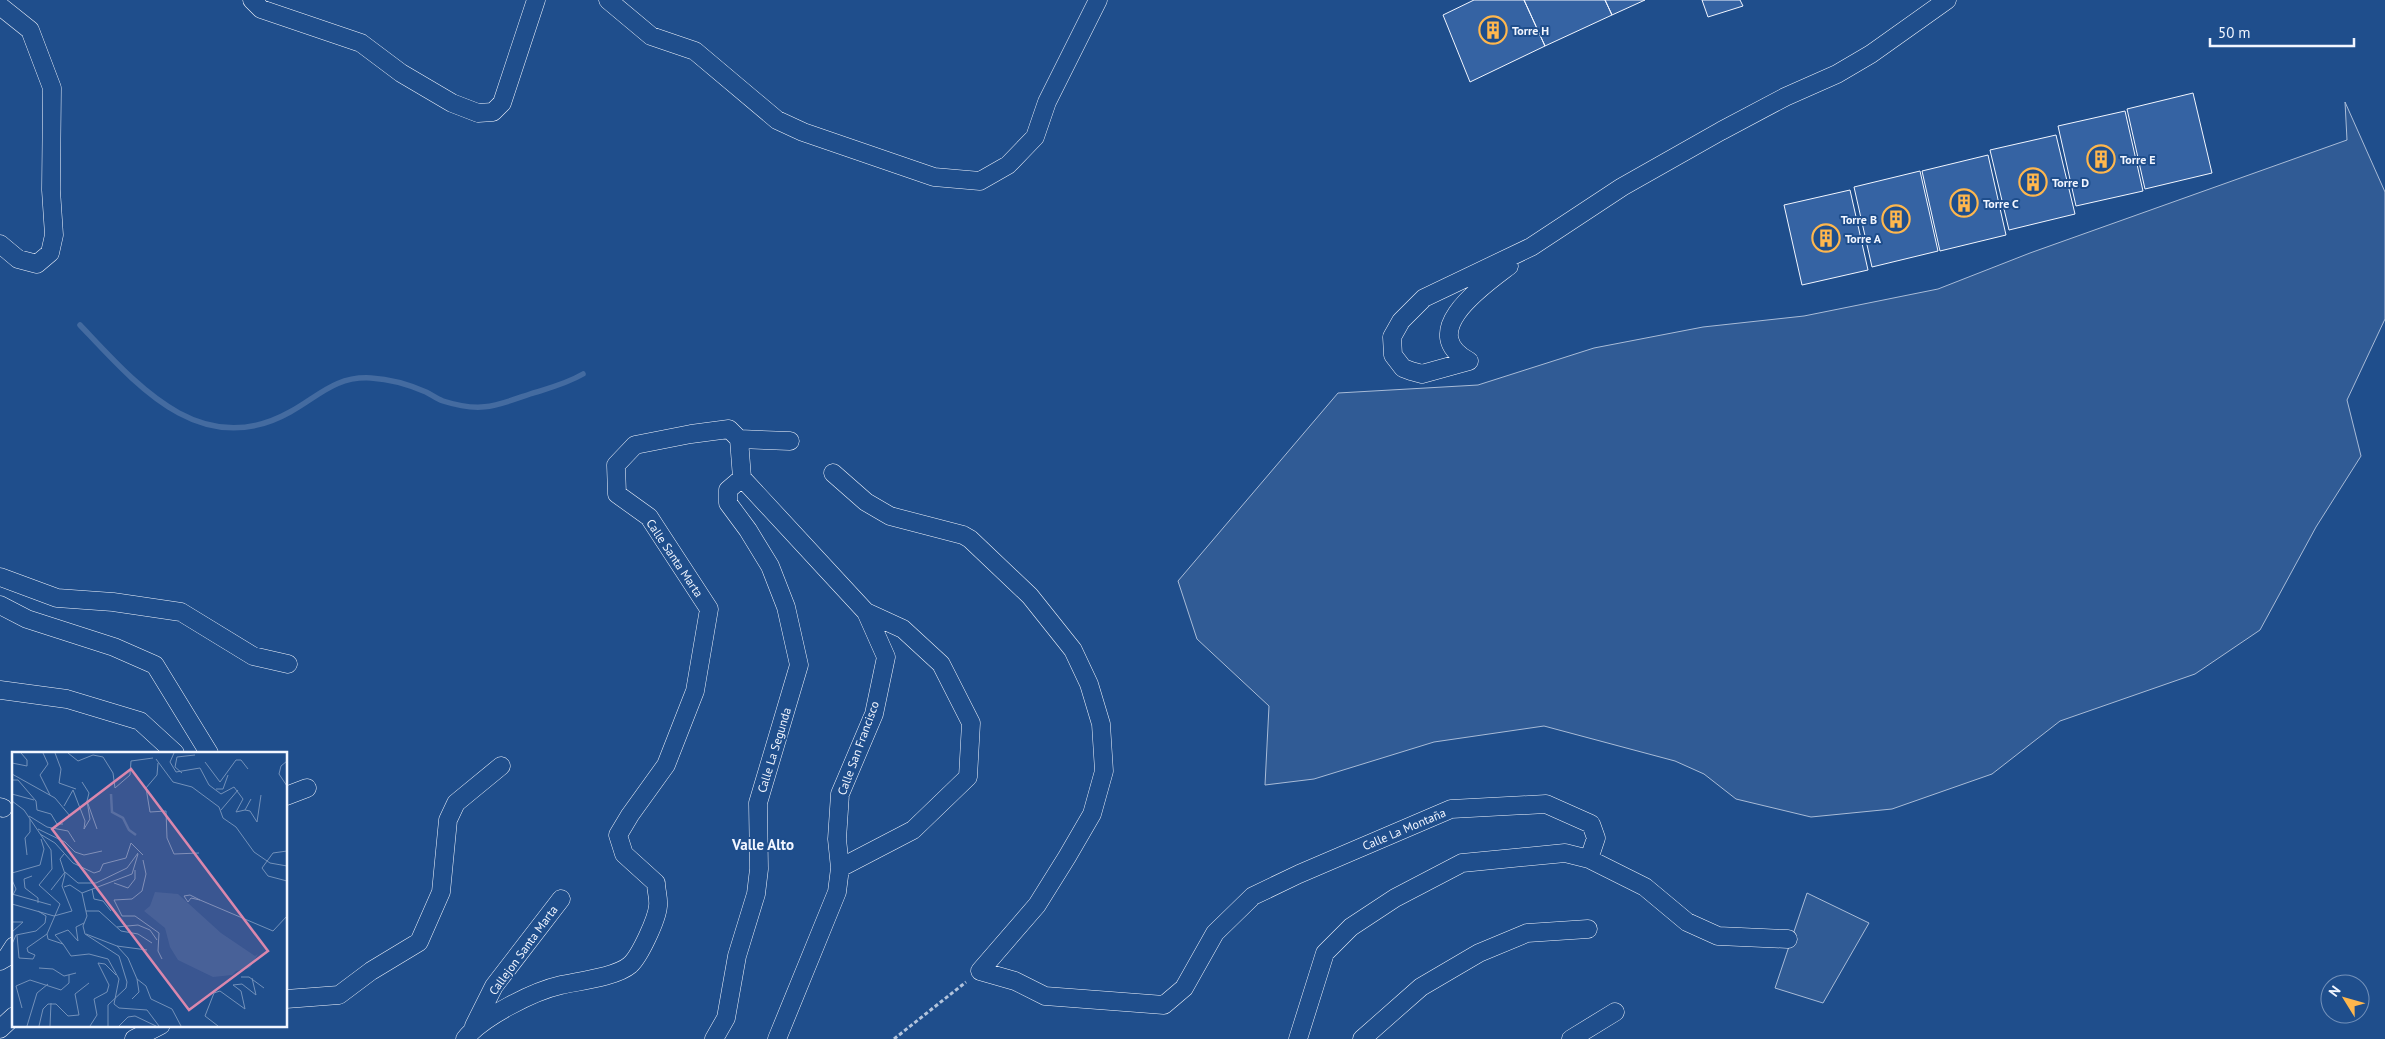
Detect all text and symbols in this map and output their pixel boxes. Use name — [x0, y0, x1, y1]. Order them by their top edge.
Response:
building icon: Torre H — [1478, 15, 1508, 45]
scale bar — [2210, 15, 2354, 47]
place label: Torre H — [1512, 23, 1549, 38]
text: 50 m — [2218, 23, 2251, 42]
building icon: Torre E — [2086, 144, 2116, 174]
place label: Torre E — [2120, 152, 2156, 167]
building icon: Torre D — [2018, 167, 2048, 197]
place label: Torre D — [2052, 175, 2089, 190]
building icon: Torre C — [1949, 188, 1979, 218]
place label: Torre C — [1983, 196, 2019, 211]
building icon: Torre B — [1881, 204, 1911, 234]
place label: Torre B — [1841, 212, 1877, 227]
building icon: Torre A — [1811, 223, 1841, 253]
place label: Torre A — [1845, 231, 1882, 246]
street label: Calle Santa Marta — [643, 516, 707, 600]
street label: Calle San Francisco — [834, 699, 882, 797]
street label: Calle La Segunda — [754, 706, 794, 794]
inset map — [12, 752, 288, 1026]
street label: Calle La Montaña — [1360, 805, 1448, 853]
district label: Valle Alto — [731, 835, 794, 854]
street label: Callejon Santa Marta — [485, 902, 561, 998]
north arrow — [2320, 974, 2370, 1024]
text: N — [2325, 982, 2345, 1000]

